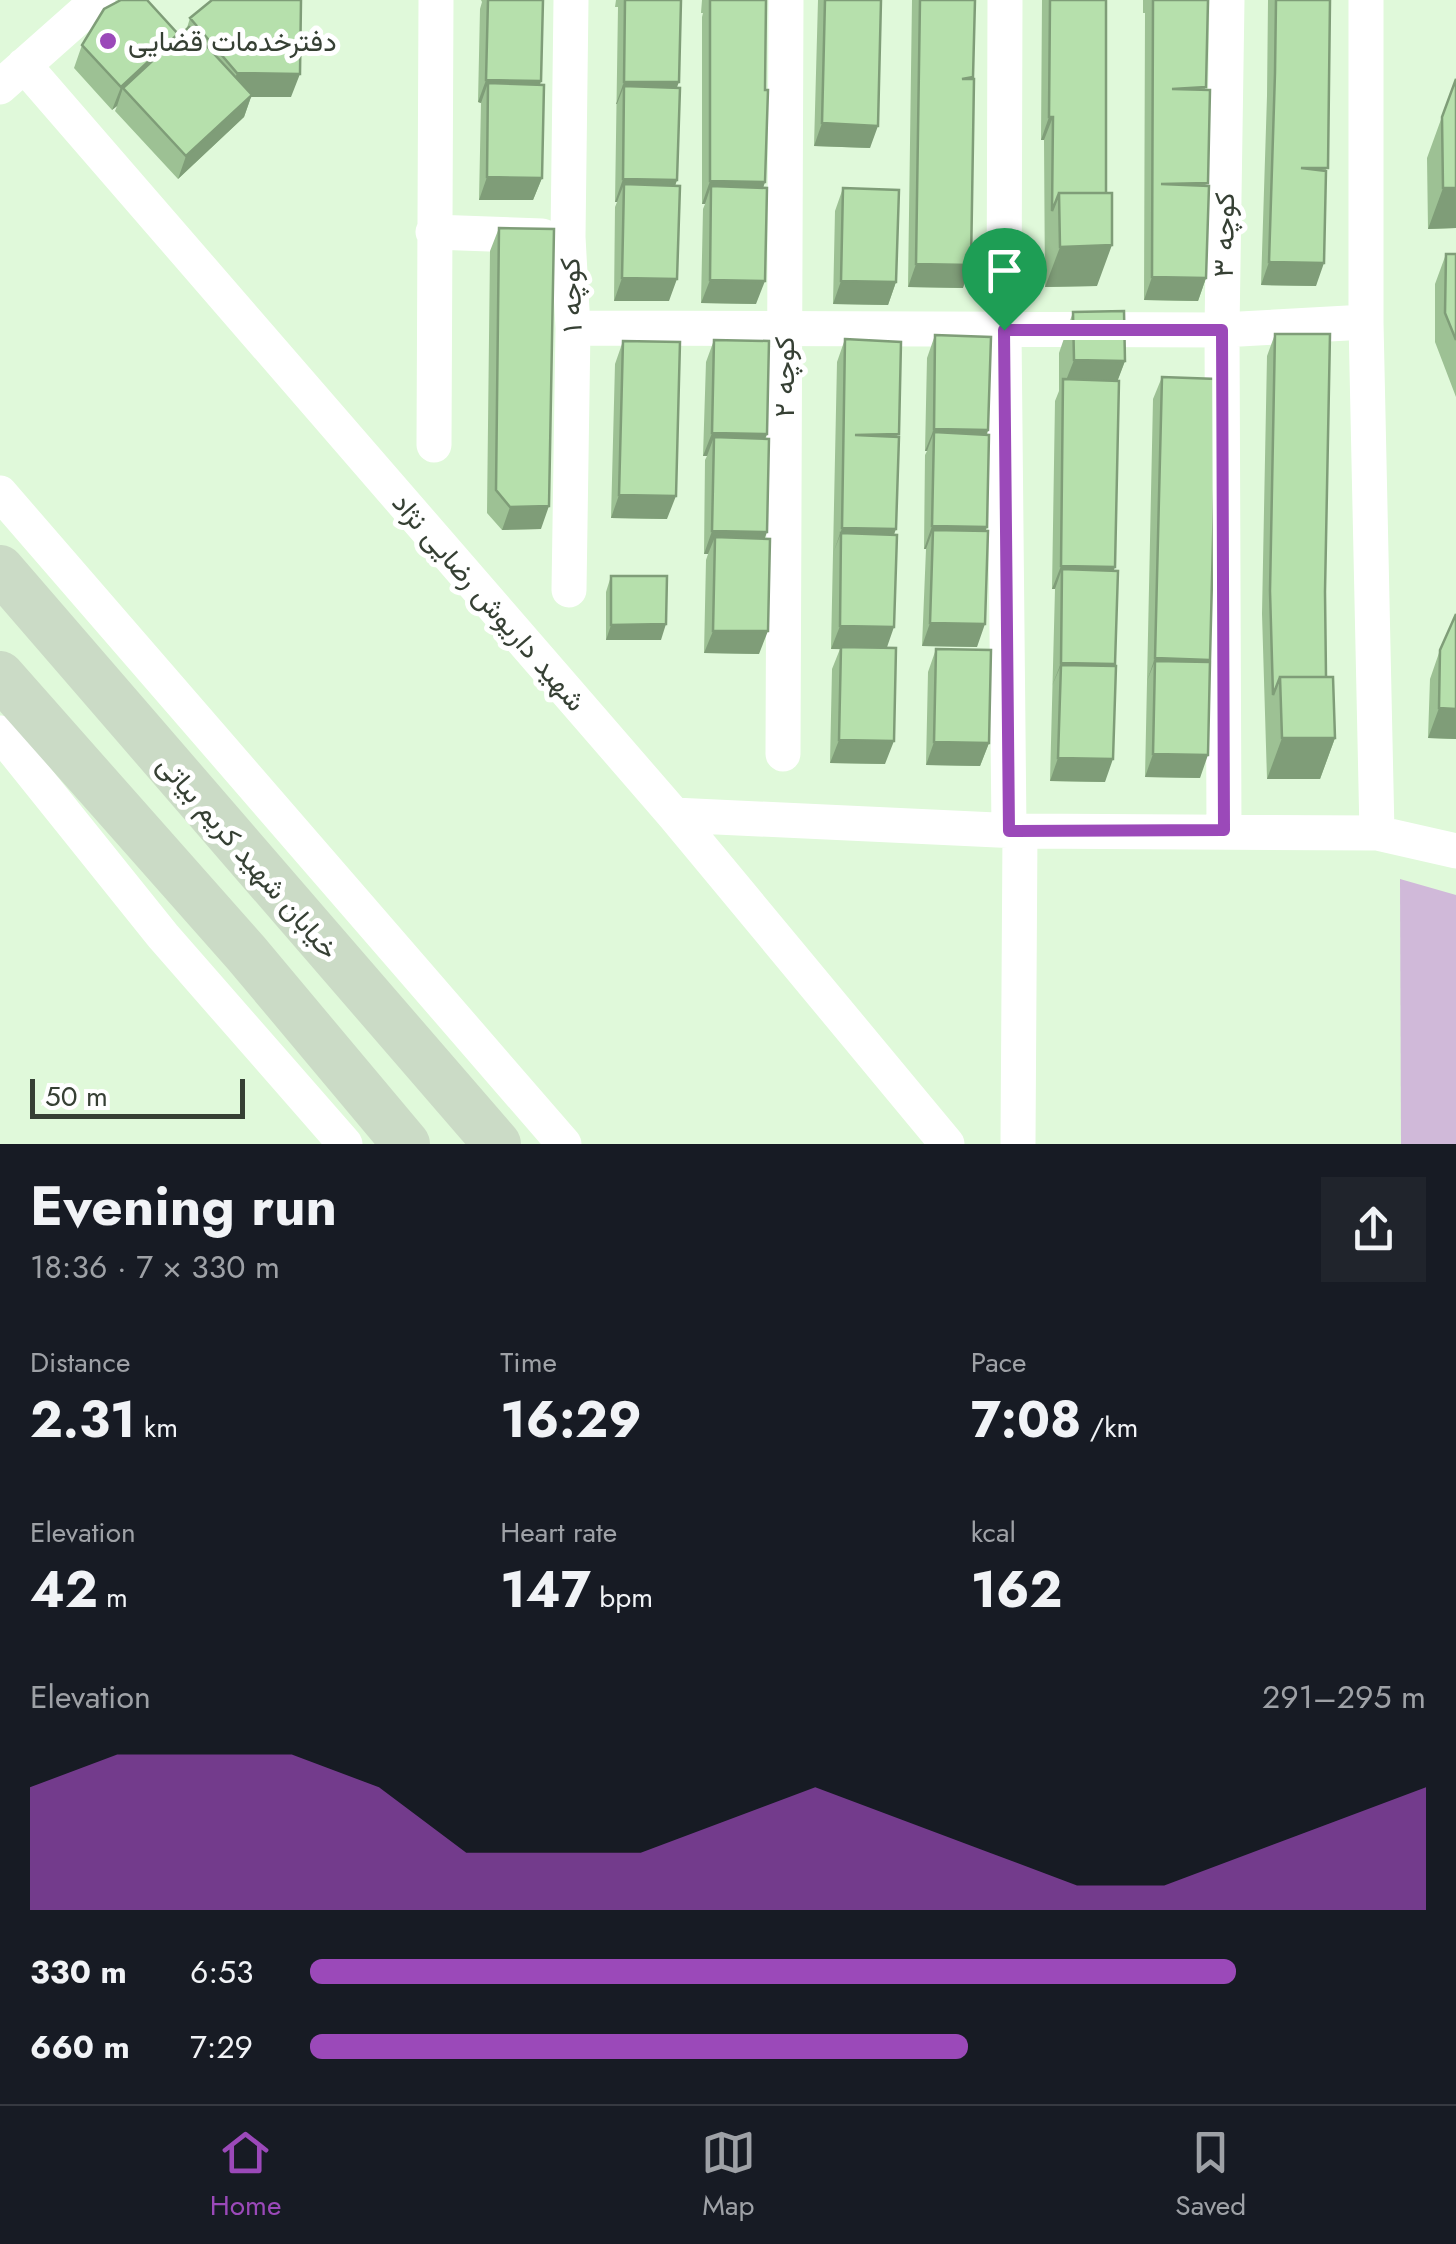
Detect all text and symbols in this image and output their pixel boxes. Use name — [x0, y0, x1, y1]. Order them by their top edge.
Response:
place label: دفترخدمات قضایی — [128, 21, 337, 62]
marker: دفترخدمات قضایی — [97, 30, 119, 52]
street label: کوچه ۳ — [1203, 192, 1245, 278]
pin — [962, 228, 1047, 331]
icon: arrive — [977, 243, 1032, 298]
street label: کوچه ۱ — [549, 257, 593, 333]
street label: کوچه ۲ — [764, 336, 805, 418]
street label: شهید داریوش رضایی نژاد — [382, 484, 596, 720]
street label: خیابان شهید کریم بیاتی — [147, 746, 349, 968]
scale bar — [30, 1074, 245, 1118]
text: 50 m — [45, 1076, 108, 1117]
text: Evening run — [30, 1166, 337, 1246]
button: share — [1321, 1177, 1426, 1282]
text: 18:36 · 7 × 330 m — [30, 1244, 280, 1290]
text: Distance — [30, 1342, 130, 1383]
text: Time — [500, 1342, 557, 1383]
text: Pace — [971, 1342, 1026, 1383]
text: 2.31 — [30, 1383, 135, 1456]
text: 16:29 — [500, 1383, 642, 1456]
text: 7:08 — [971, 1383, 1081, 1456]
text: km — [135, 1407, 178, 1448]
text: /km — [1081, 1407, 1138, 1448]
text: Elevation — [30, 1512, 136, 1553]
text: Heart rate — [500, 1512, 617, 1553]
text: kcal — [971, 1512, 1016, 1553]
text: 42 — [30, 1553, 98, 1626]
text: 147 — [500, 1553, 591, 1626]
text: 162 — [971, 1553, 1062, 1626]
text: m — [98, 1577, 128, 1618]
text: bpm — [591, 1577, 653, 1618]
text: Elevation — [30, 1674, 151, 1720]
text: 291–295 m — [1262, 1674, 1426, 1720]
text: 330 m — [30, 1949, 127, 1995]
text: 6:53 — [190, 1949, 254, 1995]
text: 660 m — [30, 2024, 130, 2070]
text: 7:29 — [190, 2024, 253, 2070]
tab: Home — [210, 2125, 281, 2226]
tab: Map — [701, 2125, 756, 2226]
tab: Saved — [1175, 2125, 1246, 2226]

